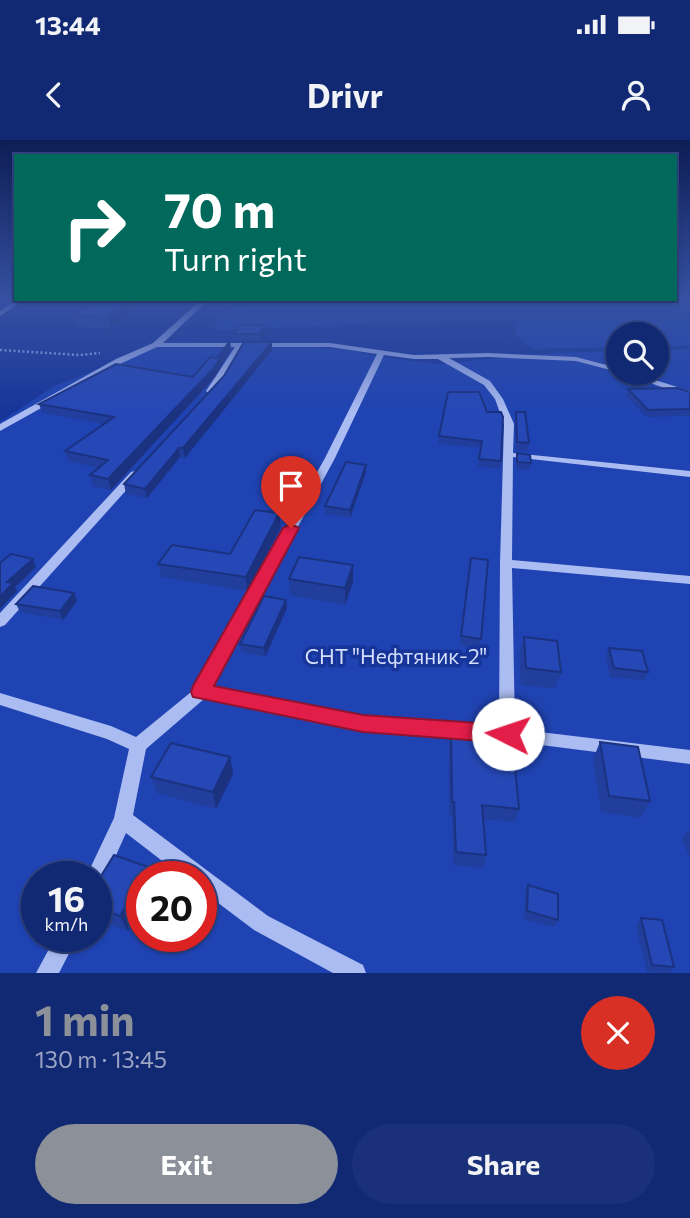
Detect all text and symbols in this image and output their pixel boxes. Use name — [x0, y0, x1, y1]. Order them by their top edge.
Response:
text: 13:44 — [35, 9, 101, 40]
text: Drivr — [307, 75, 383, 115]
icon: back — [35, 76, 73, 114]
icon: person — [617, 76, 655, 114]
text: 70 m — [164, 178, 275, 238]
icon: right — [49, 182, 140, 273]
text: Turn right — [164, 238, 307, 278]
map controls — [606, 322, 669, 385]
button: search — [606, 322, 669, 385]
pin — [261, 456, 321, 528]
icon: arrive — [272, 467, 310, 505]
park label: СНТ "Нефтяник-2" — [305, 643, 487, 668]
position arrow — [471, 697, 545, 771]
speed limit sign: 20 — [126, 861, 217, 952]
text: 16 — [48, 876, 85, 919]
text: km/h — [45, 913, 88, 935]
text: 1 min — [35, 993, 135, 1045]
button: close — [581, 996, 655, 1070]
text: 130 m · 13:45 — [35, 1045, 167, 1073]
button: Exit — [35, 1124, 338, 1204]
button: Share — [352, 1124, 655, 1204]

